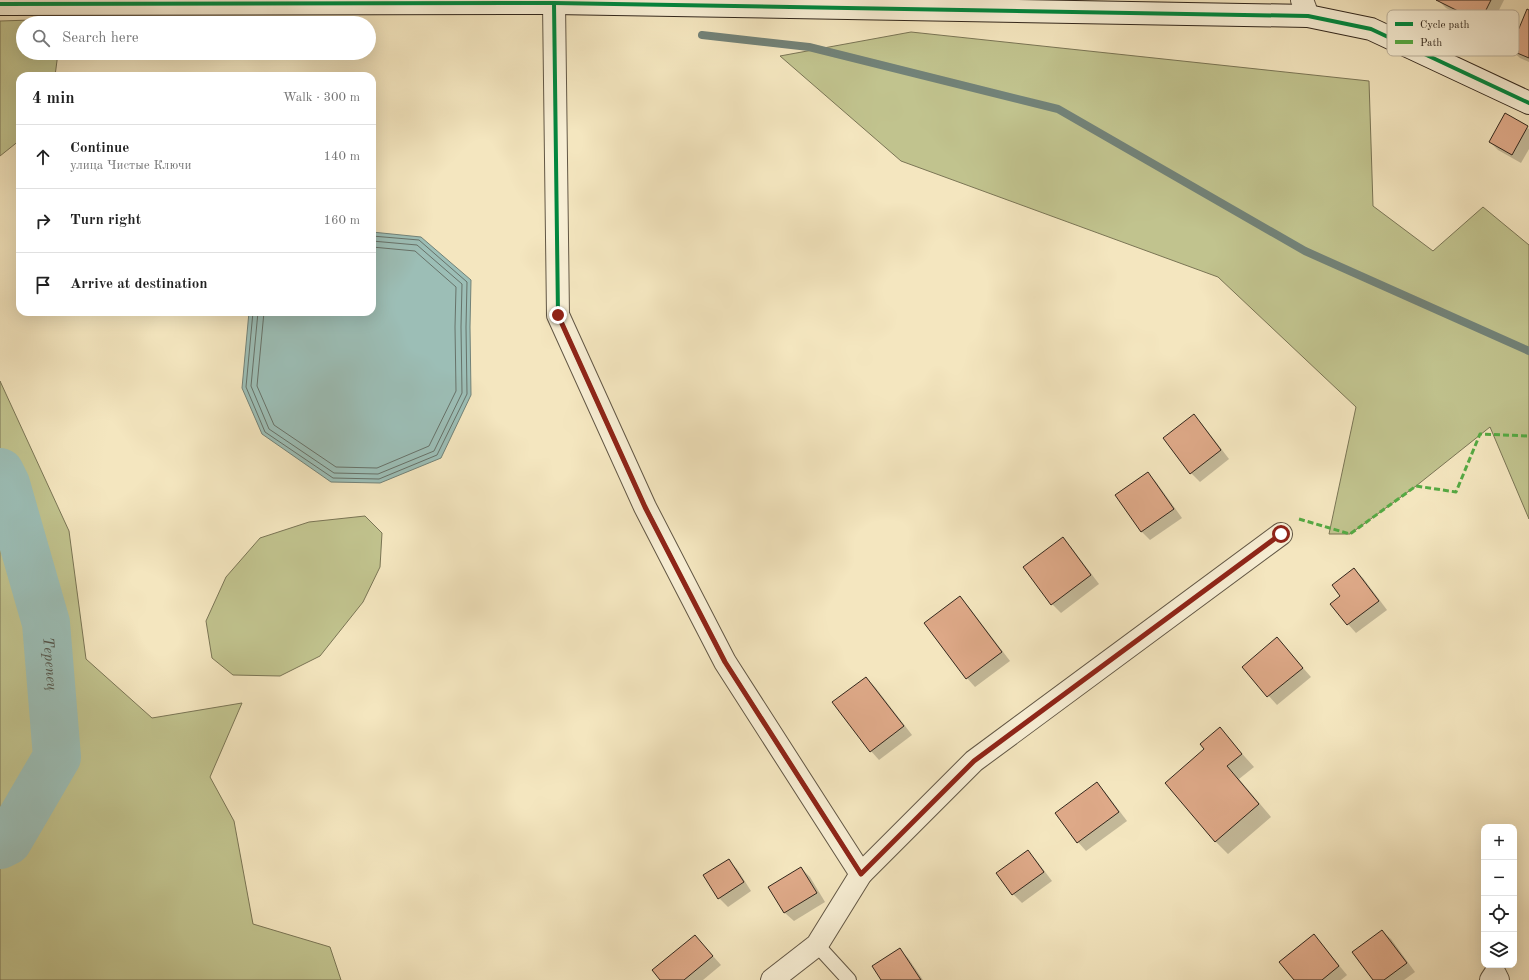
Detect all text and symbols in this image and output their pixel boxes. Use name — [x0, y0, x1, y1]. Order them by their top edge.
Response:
legend — [1387, 10, 1519, 56]
search box — [16, 16, 376, 60]
text: Cycle path — [1420, 20, 1470, 31]
icon: search — [30, 27, 52, 49]
text: Search here — [62, 31, 139, 46]
text: Path — [1420, 38, 1442, 49]
text: 4 min — [32, 90, 75, 107]
text: Walk · 300 m — [283, 91, 360, 104]
text: Continue — [70, 141, 129, 156]
icon: ahead — [32, 146, 54, 168]
text: 140 m — [323, 150, 360, 163]
text: улица Чистые Ключи — [70, 159, 192, 172]
icon: right — [32, 210, 54, 232]
text: Turn right — [70, 213, 141, 228]
text: 160 m — [323, 214, 360, 227]
icon: arrive — [32, 274, 54, 296]
text: Arrive at destination — [70, 277, 208, 292]
route end — [549, 306, 567, 324]
route start — [1272, 525, 1290, 543]
water label: Терепец — [40, 636, 59, 692]
map controls — [1481, 824, 1517, 968]
button: + — [1481, 824, 1517, 860]
button: − — [1481, 860, 1517, 896]
button: locate — [1481, 896, 1517, 932]
button: layers — [1481, 932, 1517, 968]

